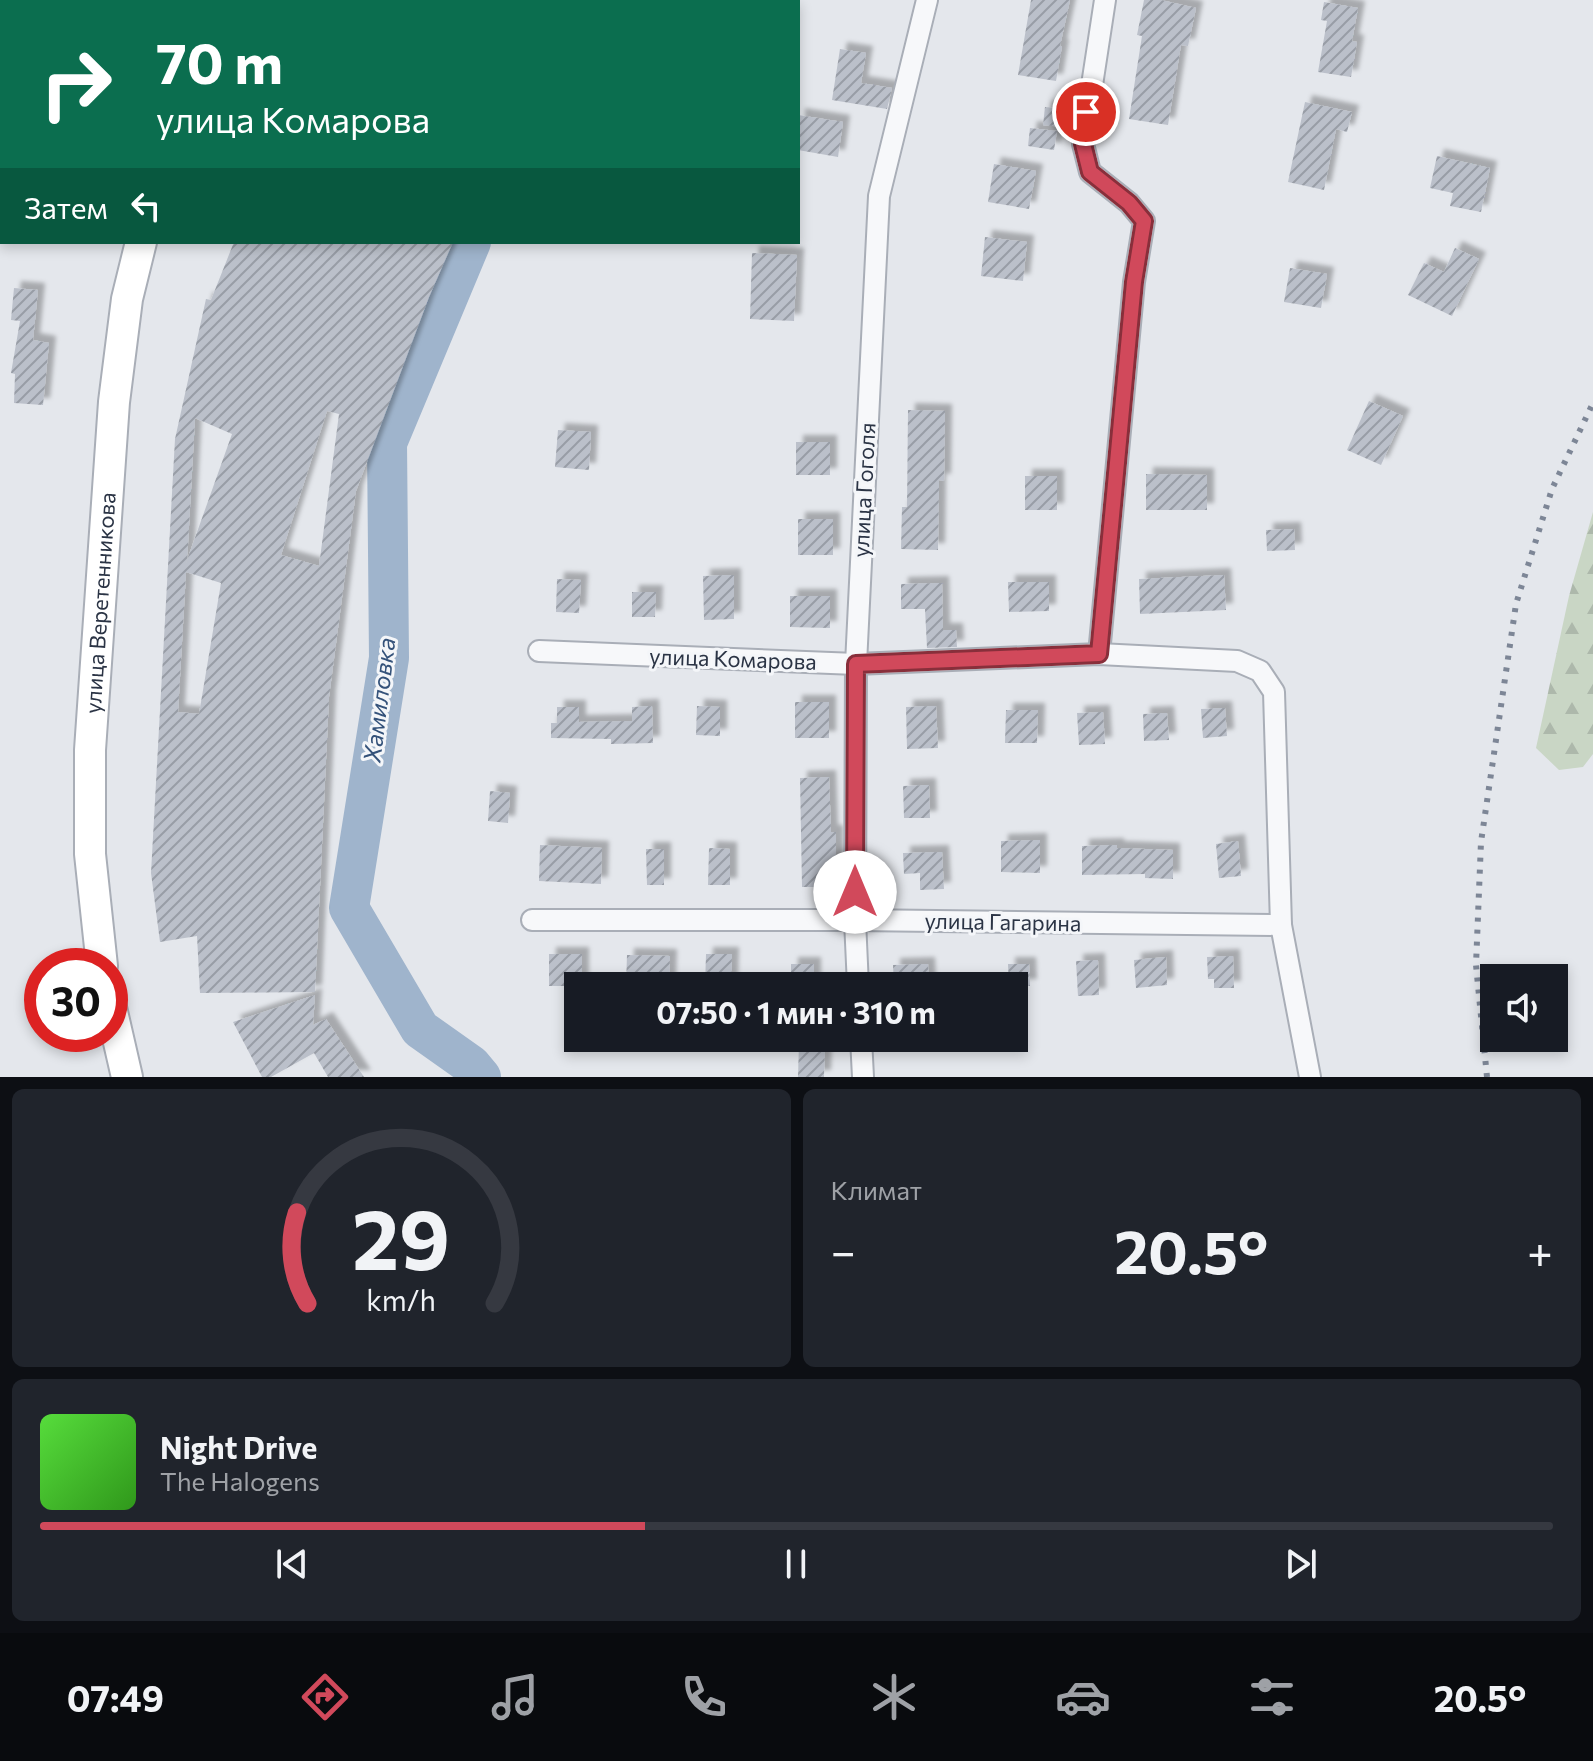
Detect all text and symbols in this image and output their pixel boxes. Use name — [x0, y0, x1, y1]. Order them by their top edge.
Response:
text: 70 m — [156, 27, 283, 96]
icon: right — [24, 32, 128, 136]
pin — [1052, 78, 1120, 146]
icon: arrive — [1064, 90, 1108, 134]
text: улица Комарова — [156, 96, 430, 140]
icon: left — [124, 184, 168, 228]
text: Затем — [24, 188, 108, 225]
street label: улица Гоголя — [846, 422, 881, 558]
street label: улица Веретенникова — [79, 491, 121, 715]
water label: Хамиловка — [356, 636, 401, 765]
street label: улица Комарова — [649, 642, 817, 675]
position arrow — [813, 850, 897, 934]
street label: улица Гагарина — [924, 907, 1082, 936]
speed limit sign: 30 — [24, 948, 128, 1052]
map controls — [1480, 964, 1568, 1052]
button: sound — [1480, 964, 1568, 1052]
text: 07:50 · 1 мин · 310 m — [656, 993, 936, 1030]
text: Климат — [831, 1174, 922, 1205]
text: 29 — [352, 1185, 450, 1287]
text: 20.5° — [1114, 1213, 1268, 1286]
text: − — [831, 1223, 856, 1277]
text: + — [1527, 1223, 1553, 1277]
text: km/h — [366, 1282, 436, 1317]
text: Night Drive — [160, 1428, 317, 1465]
text: The Halogens — [160, 1465, 320, 1496]
icon: previous — [270, 1542, 314, 1586]
icon: pause — [774, 1542, 818, 1586]
icon: next — [1279, 1542, 1323, 1586]
icon: directions — [297, 1669, 353, 1725]
icon: music — [487, 1669, 543, 1725]
icon: phone — [676, 1669, 732, 1725]
icon: climate — [866, 1669, 922, 1725]
icon: car — [1055, 1669, 1111, 1725]
icon: filters — [1244, 1669, 1300, 1725]
text: 07:49 — [67, 1675, 164, 1719]
text: 20.5° — [1434, 1675, 1526, 1719]

